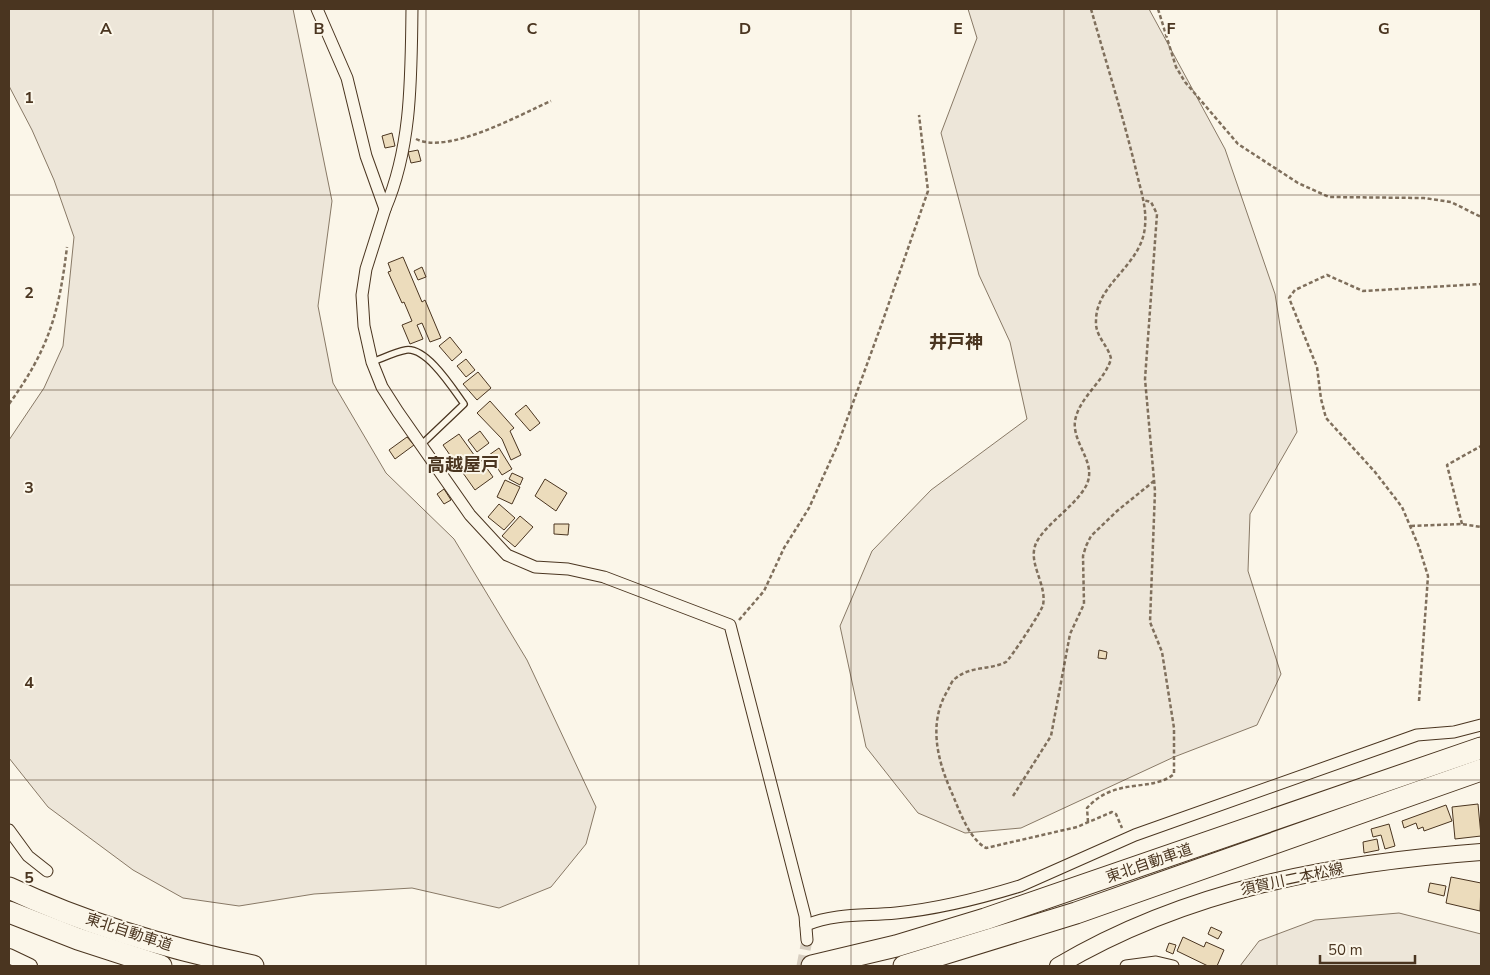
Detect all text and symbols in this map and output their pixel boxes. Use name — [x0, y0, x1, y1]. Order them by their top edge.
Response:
text: A — [100, 18, 112, 40]
text: B — [313, 18, 325, 40]
text: C — [527, 18, 538, 40]
text: D — [739, 18, 751, 40]
text: E — [953, 18, 963, 40]
text: F — [1167, 18, 1176, 40]
text: G — [1378, 18, 1390, 40]
text: 1 — [24, 87, 34, 109]
text: 2 — [24, 282, 34, 304]
district label: 井戸神 — [929, 330, 983, 354]
district label: 高越屋戸 — [427, 453, 499, 477]
text: 3 — [24, 477, 34, 499]
text: 4 — [24, 672, 34, 694]
street label: 東北自動車道 — [1103, 839, 1195, 887]
street label: 須賀川二本松線 — [1239, 858, 1345, 900]
text: 5 — [24, 867, 34, 889]
street label: 東北自動車道 — [83, 909, 175, 955]
scale bar — [1320, 932, 1415, 964]
text: 50 m — [1328, 940, 1363, 960]

